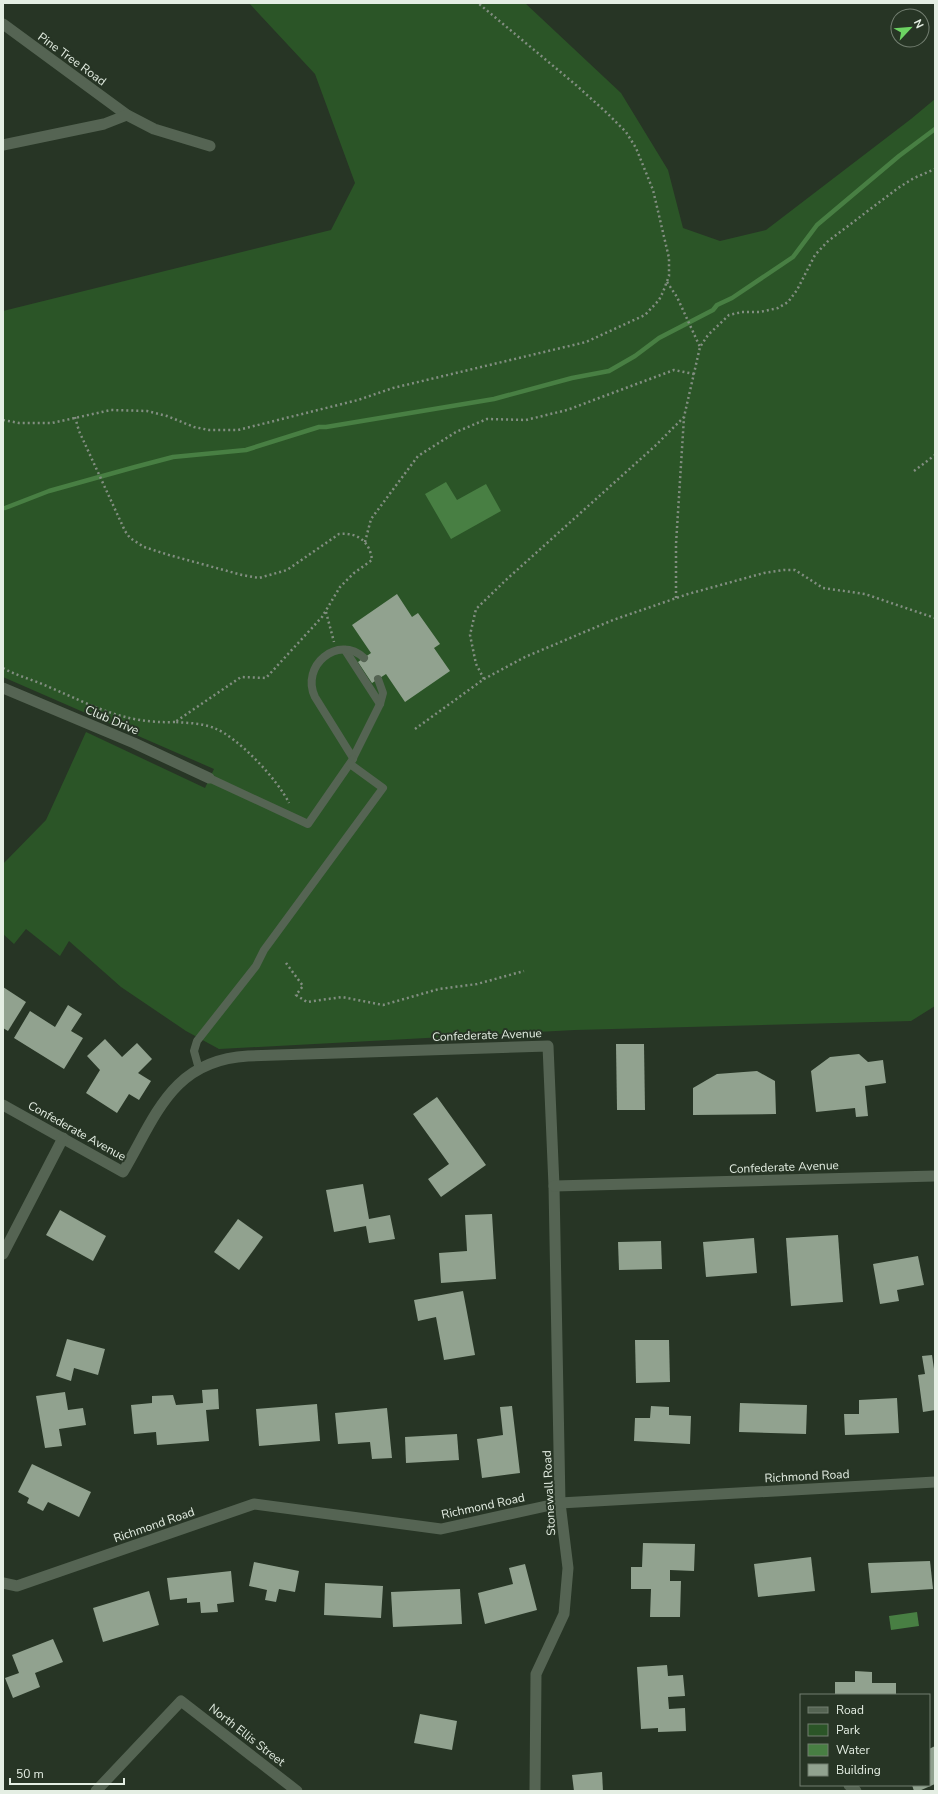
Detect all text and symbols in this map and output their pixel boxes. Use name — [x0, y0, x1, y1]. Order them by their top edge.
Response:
north arrow — [890, 8, 930, 48]
text: N — [910, 17, 927, 31]
street label: Pine Tree Road — [35, 29, 109, 89]
street label: Club Drive — [83, 702, 141, 738]
street label: Confederate Avenue — [432, 1025, 542, 1045]
street label: Confederate Avenue — [25, 1097, 129, 1165]
street label: Confederate Avenue — [729, 1157, 839, 1177]
street label: Stonewall Road — [539, 1450, 559, 1536]
street label: Richmond Road — [764, 1466, 850, 1486]
street label: Richmond Road — [440, 1489, 526, 1523]
street label: Richmond Road — [111, 1504, 197, 1546]
legend — [800, 1694, 930, 1786]
street label: North Ellis Street — [206, 1700, 289, 1770]
text: Road — [836, 1702, 864, 1718]
text: Park — [836, 1722, 861, 1738]
text: Water — [836, 1742, 870, 1758]
scale bar — [10, 1760, 124, 1786]
text: Building — [836, 1762, 881, 1778]
text: 50 m — [16, 1766, 44, 1782]

